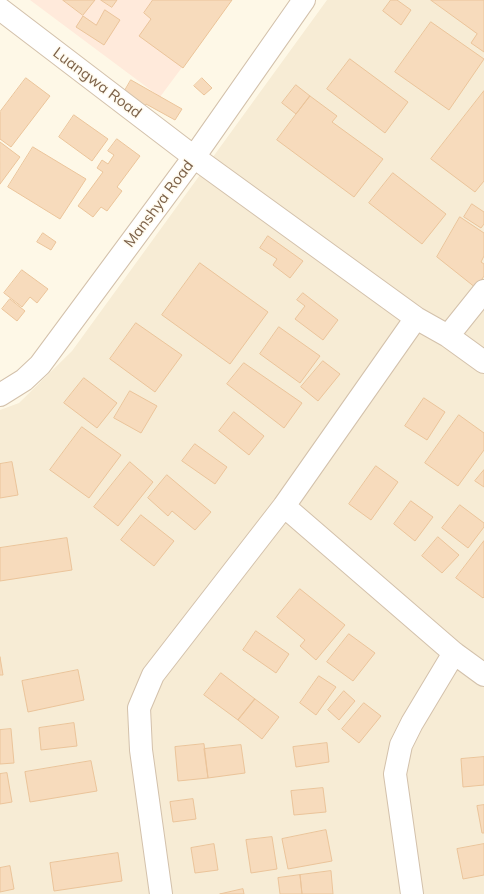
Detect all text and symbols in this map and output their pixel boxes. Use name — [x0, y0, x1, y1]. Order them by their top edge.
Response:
street label: Luangwa Road — [49, 44, 145, 122]
street label: Manshya Road — [120, 157, 198, 251]

